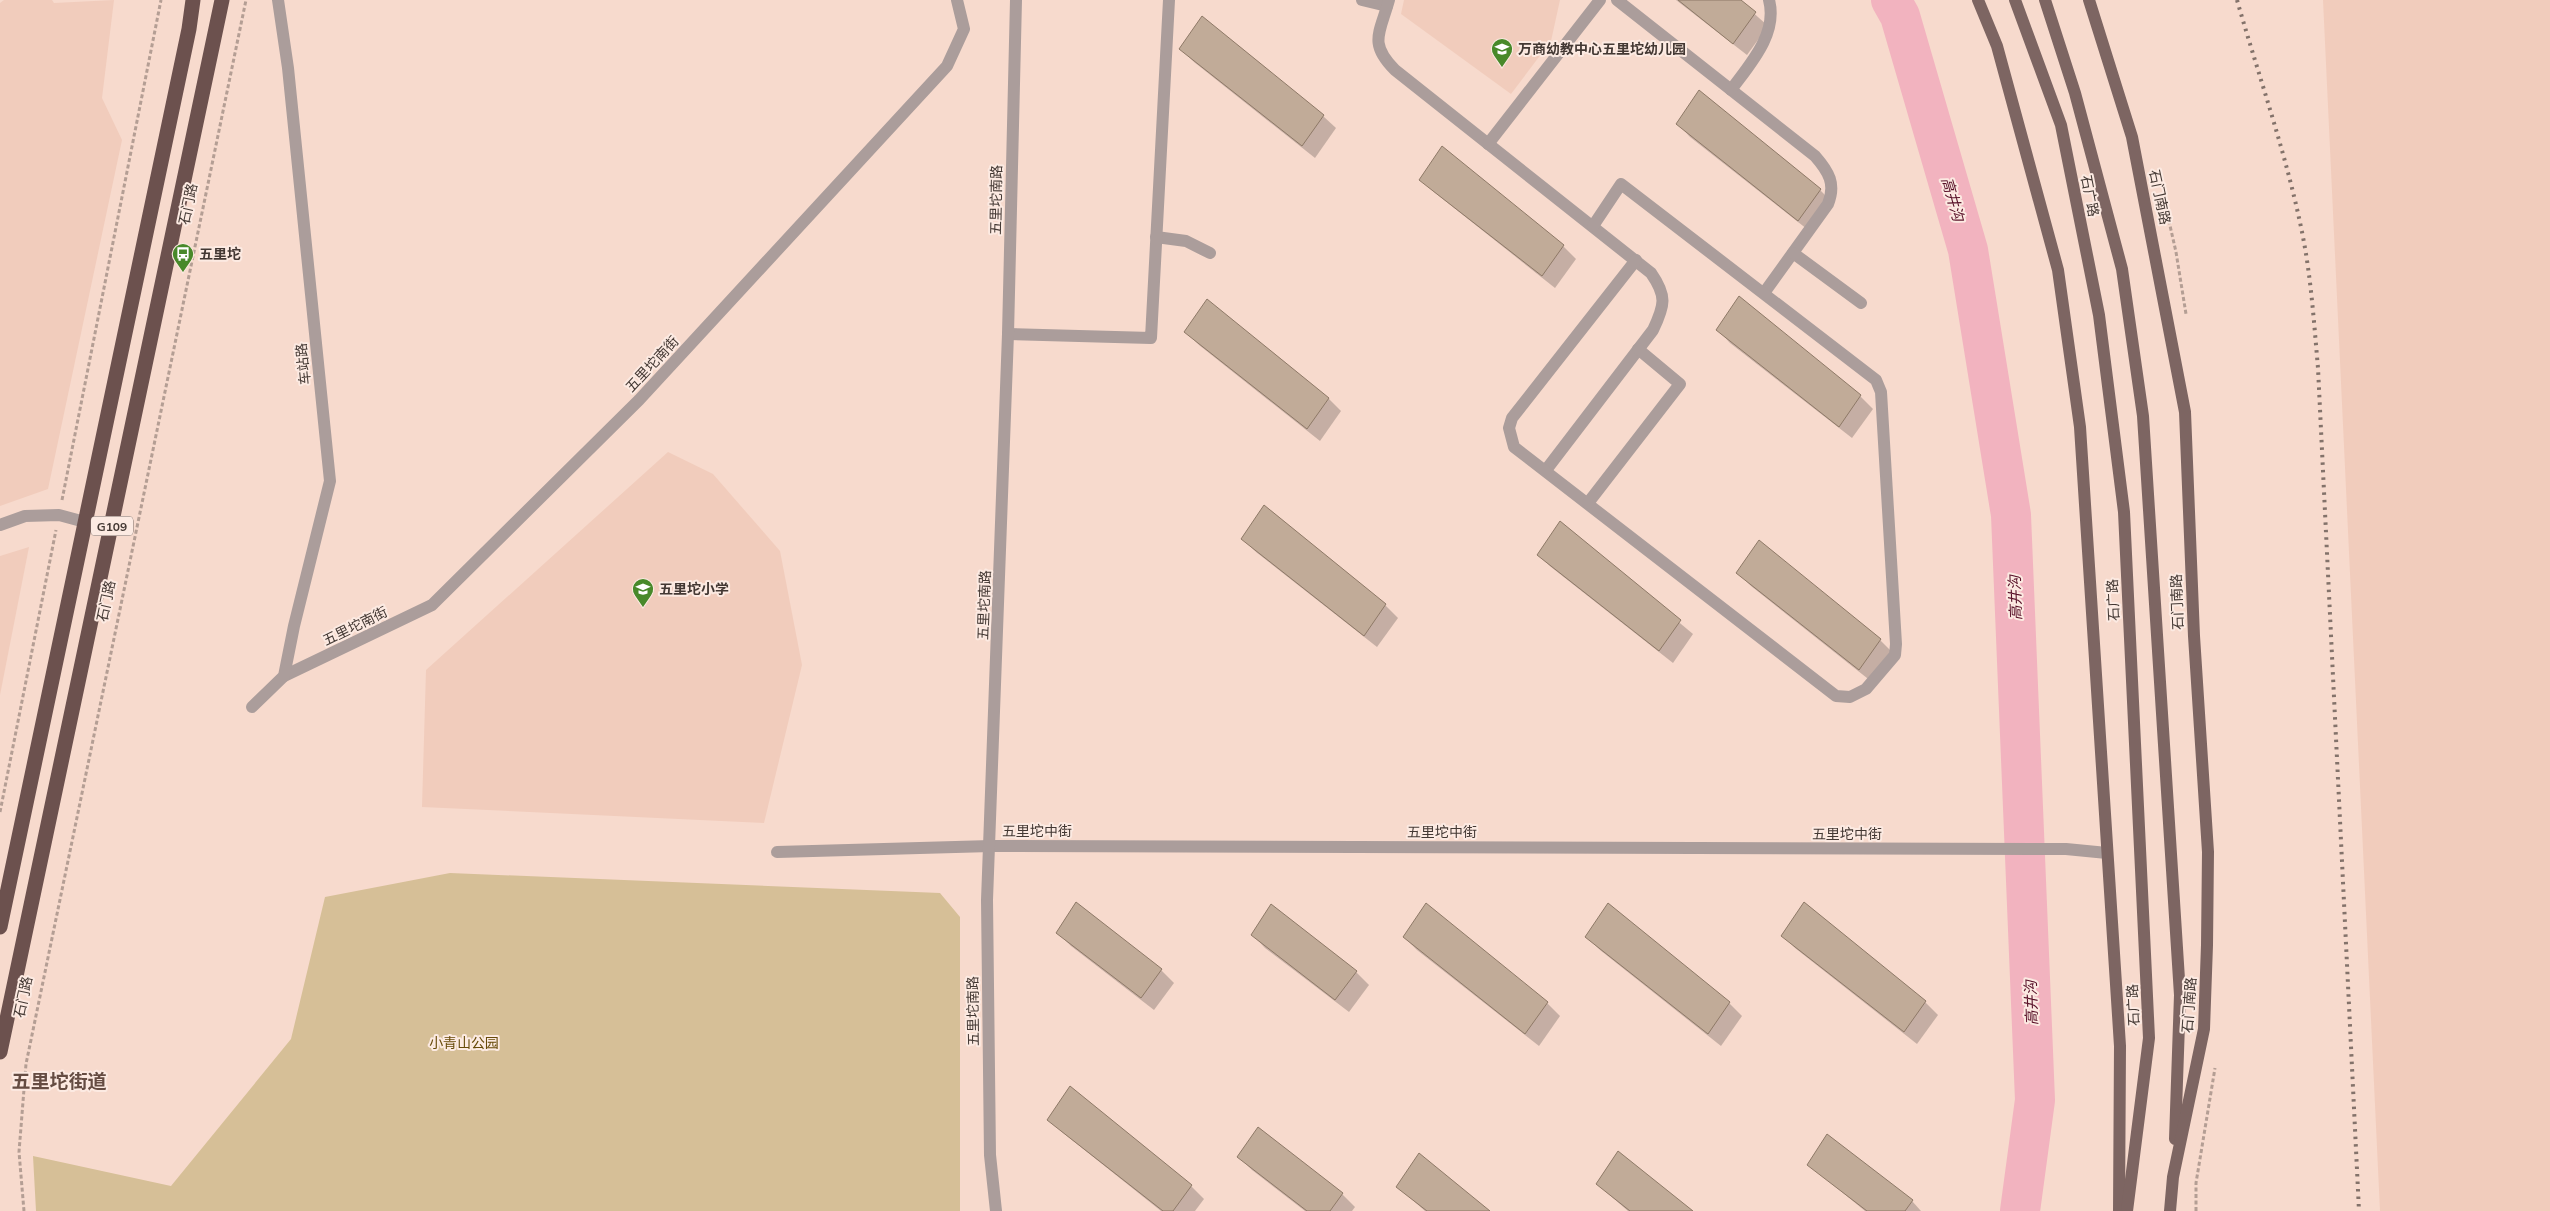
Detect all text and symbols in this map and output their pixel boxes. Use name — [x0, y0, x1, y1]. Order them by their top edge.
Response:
school or university icon: 万商幼教中心五里坨幼儿园 — [1490, 37, 1514, 68]
place label: 万商幼教中心五里坨幼儿园 — [1518, 40, 1686, 58]
street label: 五里坨南路 — [986, 165, 1006, 235]
street label: 石门南路 — [2145, 168, 2175, 226]
street label: 石广路 — [2077, 174, 2103, 218]
water label: 高井沟 — [1938, 175, 1969, 225]
street label: 石门路 — [175, 182, 201, 226]
bus stop icon: 五里坨 — [171, 242, 195, 273]
place label: 五里坨 — [199, 245, 241, 263]
street label: 五里坨南街 — [622, 332, 682, 396]
street label: 车站路 — [292, 342, 314, 386]
road number: G109 — [91, 516, 133, 536]
street label: 五里坨南路 — [974, 570, 994, 640]
water label: 高井沟 — [2005, 573, 2025, 621]
street label: 石门南路 — [2167, 574, 2187, 630]
school or university icon: 五里坨小学 — [631, 577, 655, 608]
street label: 石门路 — [93, 579, 119, 623]
street label: 石广路 — [2103, 579, 2123, 621]
place label: 五里坨小学 — [659, 580, 729, 598]
street label: 五里坨南街 — [320, 603, 390, 649]
street label: 五里坨中街 — [1002, 822, 1072, 840]
street label: 五里坨中街 — [1407, 823, 1477, 841]
street label: 五里坨中街 — [1812, 825, 1882, 843]
street label: 石门路 — [10, 975, 36, 1019]
street label: 五里坨南路 — [963, 976, 983, 1046]
street label: 石门南路 — [2178, 976, 2200, 1034]
water label: 高井沟 — [2021, 978, 2041, 1026]
street label: 石广路 — [2123, 984, 2143, 1026]
park label: 小青山公园 — [429, 1034, 499, 1052]
district label: 五里坨街道 — [11, 1069, 107, 1093]

